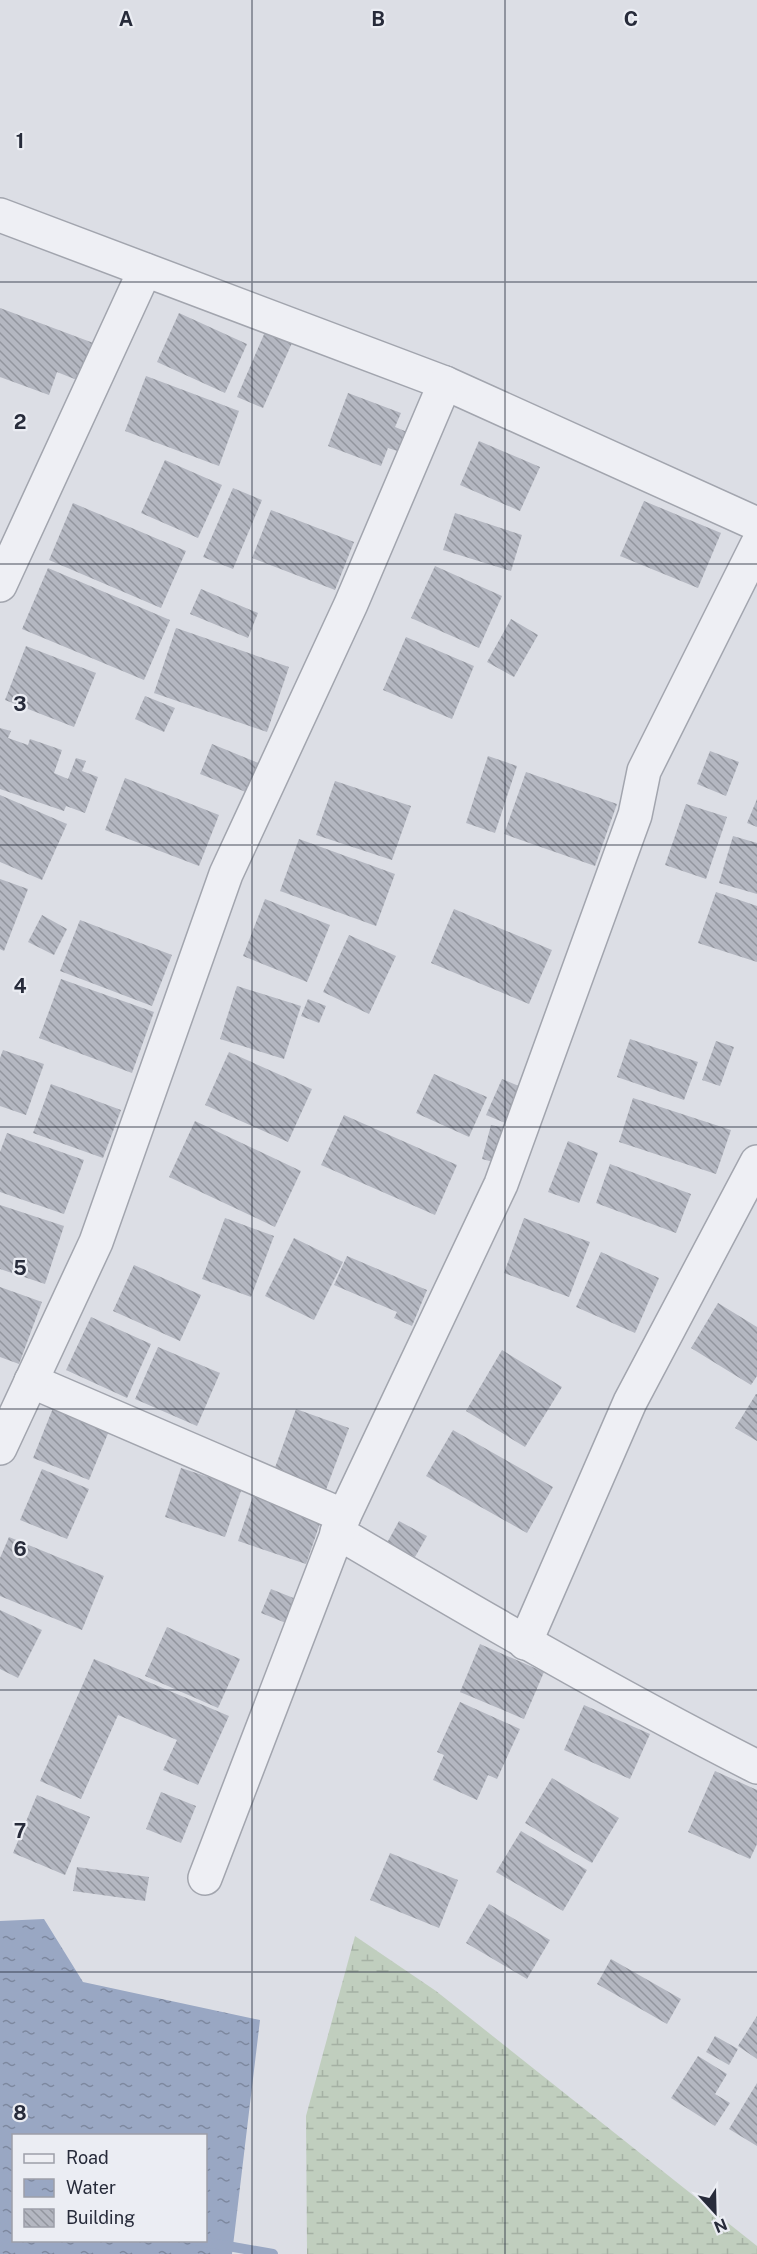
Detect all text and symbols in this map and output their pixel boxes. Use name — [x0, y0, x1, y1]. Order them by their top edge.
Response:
text: A — [119, 7, 133, 31]
text: B — [371, 7, 385, 31]
text: C — [624, 7, 638, 31]
text: 1 — [16, 129, 24, 153]
text: 2 — [14, 410, 26, 434]
text: 3 — [13, 692, 27, 716]
text: 4 — [13, 974, 27, 998]
text: 5 — [13, 1256, 27, 1280]
text: 6 — [13, 1537, 27, 1561]
text: 7 — [14, 1819, 26, 1843]
text: 8 — [13, 2101, 27, 2125]
legend — [12, 2134, 207, 2242]
text: Road — [66, 2147, 109, 2168]
text: Water — [66, 2177, 116, 2198]
north arrow — [685, 2182, 745, 2242]
text: Building — [66, 2207, 135, 2228]
text: N — [711, 2214, 730, 2237]

